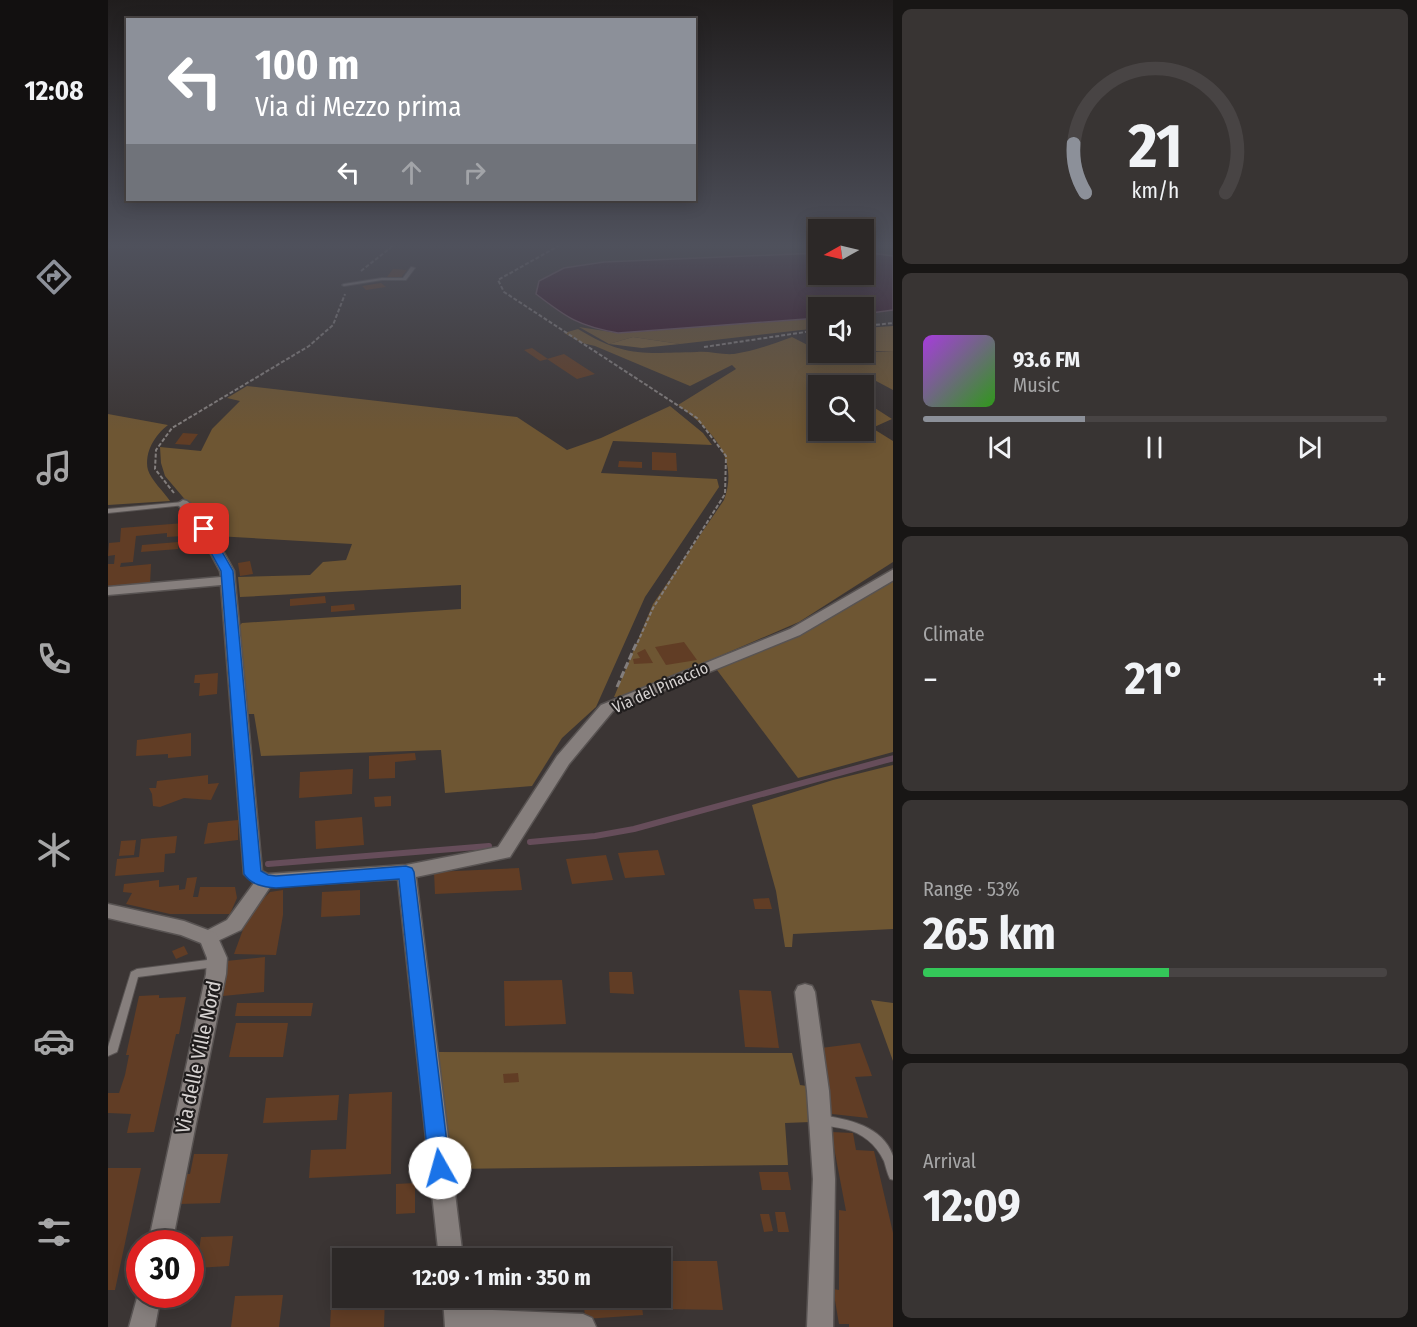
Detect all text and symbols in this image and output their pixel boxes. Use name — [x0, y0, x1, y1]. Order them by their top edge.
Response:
text: 100 m — [255, 40, 359, 90]
icon: left — [156, 42, 234, 120]
text: 12:08 — [24, 75, 84, 107]
text: Via di Mezzo prima — [255, 91, 461, 123]
text: 21 — [1127, 109, 1182, 184]
icon: left — [332, 156, 365, 189]
icon: ahead — [395, 156, 428, 189]
icon: right — [458, 156, 491, 189]
text: km/h — [1131, 179, 1179, 205]
north arrow — [808, 219, 874, 285]
map controls — [808, 219, 874, 441]
icon: directions — [33, 256, 75, 298]
button: sound — [808, 297, 874, 363]
text: 93.6 FM — [1013, 346, 1080, 373]
text: Music — [1013, 373, 1060, 397]
button: search — [808, 375, 874, 441]
icon: previous — [984, 431, 1017, 464]
icon: pause — [1138, 431, 1171, 464]
icon: next — [1293, 431, 1326, 464]
icon: music — [33, 447, 75, 489]
pin — [178, 503, 229, 554]
icon: arrive — [187, 512, 220, 545]
text: Climate — [923, 622, 985, 646]
icon: phone — [33, 638, 75, 680]
text: 21° — [1125, 652, 1185, 706]
street label: Via del Pinaccio — [609, 658, 711, 717]
text: − — [923, 660, 938, 700]
text: + — [1372, 660, 1387, 700]
icon: climate — [33, 829, 75, 871]
text: Range · 53% — [923, 877, 1020, 901]
text: 265 km — [923, 907, 1056, 961]
street label: Via delle Ville Nord — [170, 978, 226, 1136]
icon: car — [33, 1020, 75, 1062]
position arrow — [408, 1136, 472, 1200]
text: Arrival — [923, 1149, 976, 1173]
text: 12:09 — [923, 1179, 1021, 1233]
icon: filters — [33, 1211, 75, 1253]
speed limit sign: 30 — [126, 1230, 204, 1308]
text: 12:09 · 1 min · 350 m — [412, 1264, 591, 1291]

